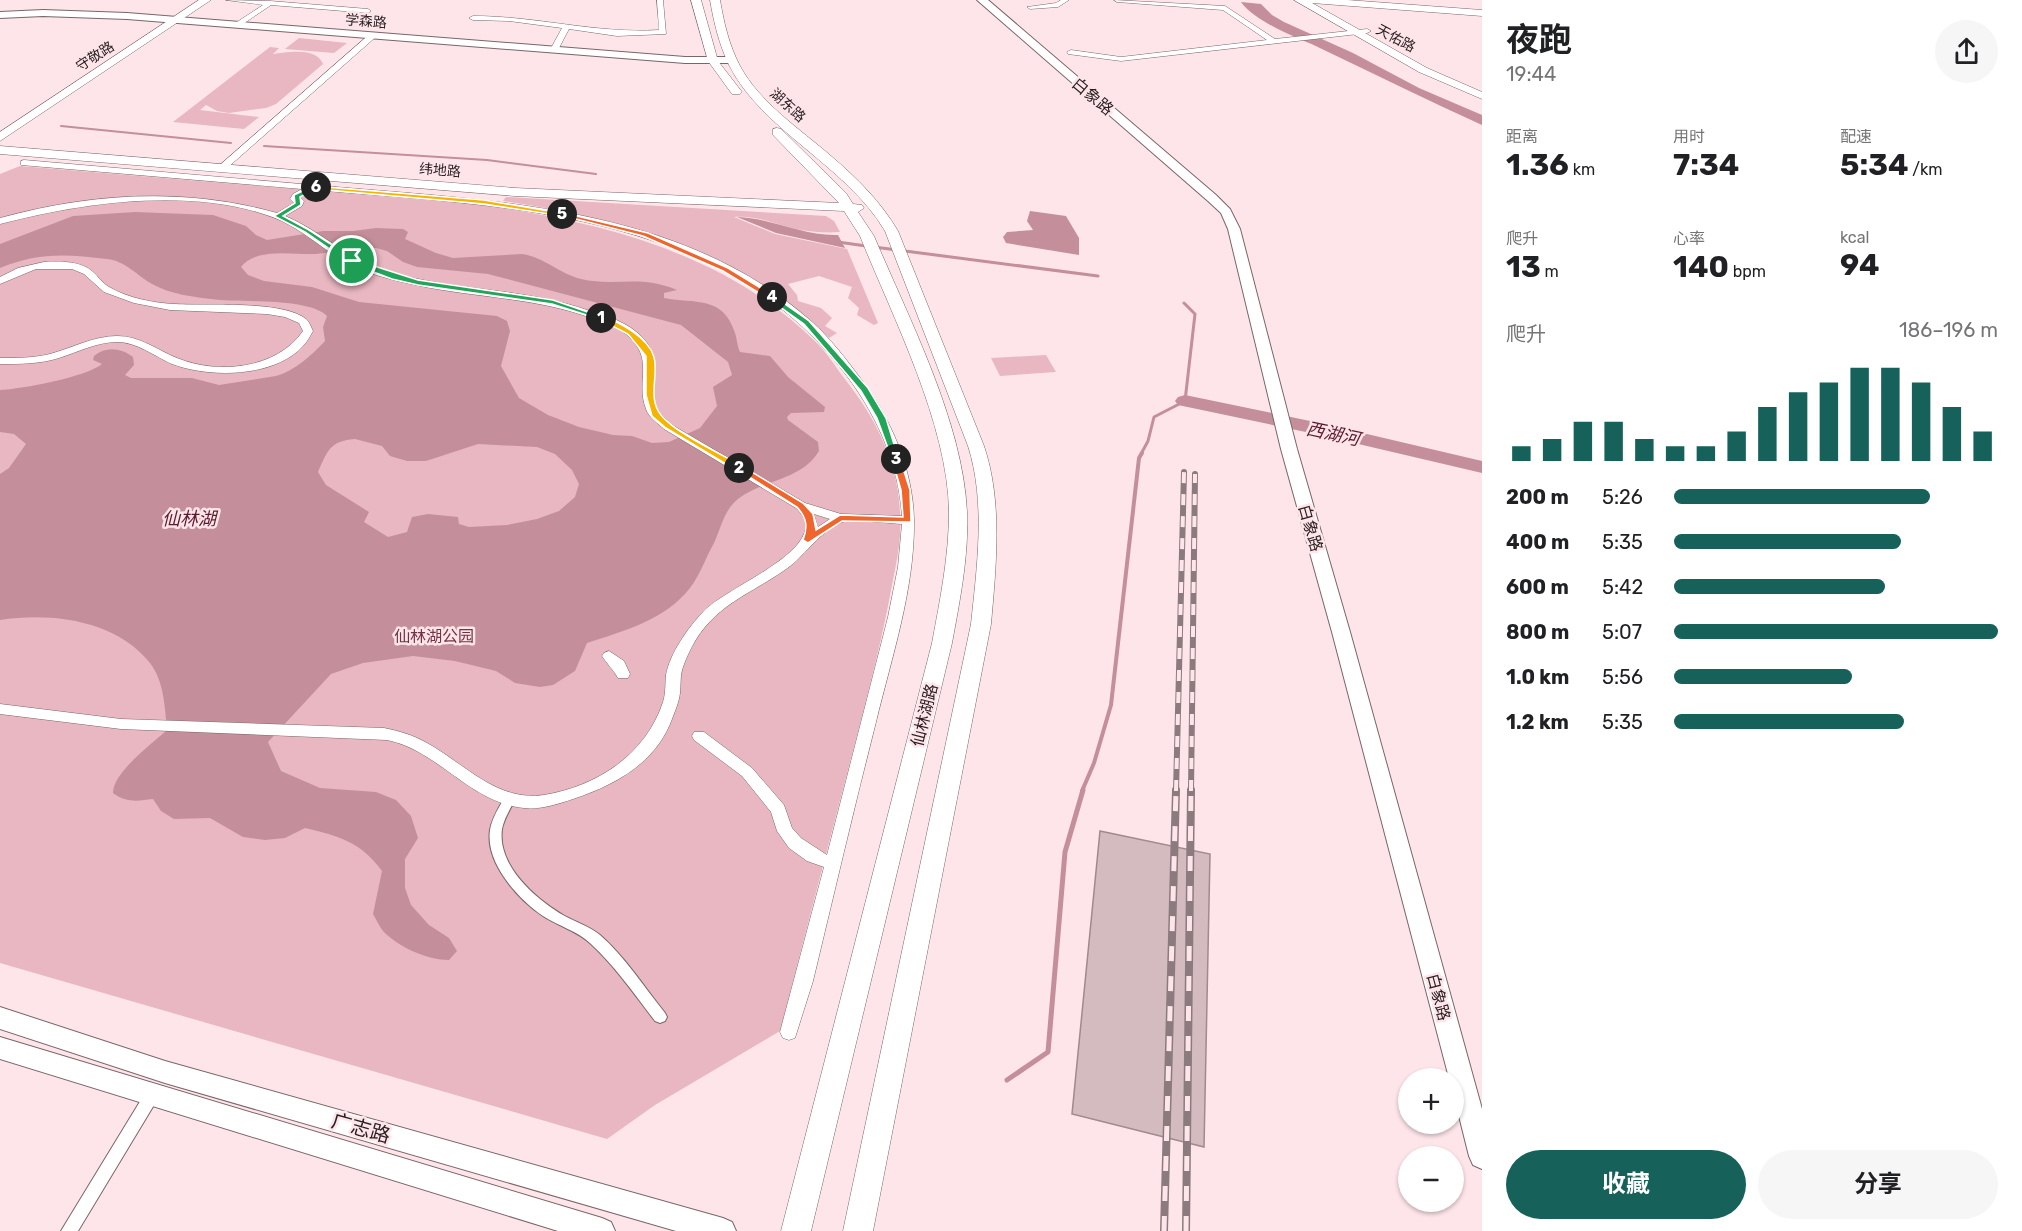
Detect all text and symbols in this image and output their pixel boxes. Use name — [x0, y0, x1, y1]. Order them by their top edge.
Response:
street label: 学森路 — [344, 11, 388, 32]
text: 夜跑 — [1506, 20, 1572, 59]
button: share — [1935, 20, 1998, 83]
street label: 天佑路 — [1373, 21, 1418, 56]
street label: 守敬路 — [73, 38, 118, 75]
text: 19:44 — [1506, 62, 1556, 86]
street label: 白象路 — [1068, 74, 1117, 119]
street label: 湖东路 — [766, 85, 809, 126]
text: 距离 — [1506, 127, 1538, 146]
text: 用时 — [1673, 127, 1705, 146]
text: 配速 — [1840, 127, 1872, 146]
text: 1.36 — [1506, 147, 1569, 183]
text: 7:34 — [1673, 147, 1739, 183]
text: 5:34 — [1840, 147, 1908, 183]
street label: 纬地路 — [418, 160, 462, 181]
text: km — [1569, 160, 1595, 179]
text: /km — [1908, 160, 1943, 179]
pin: 6 — [301, 172, 331, 202]
text: 6 — [311, 177, 321, 196]
pin: 5 — [547, 199, 577, 229]
text: 5 — [557, 204, 567, 223]
text: kcal — [1840, 228, 1869, 247]
text: 爬升 — [1506, 229, 1538, 248]
text: 心率 — [1673, 229, 1705, 248]
pin — [326, 235, 377, 286]
icon: arrive — [335, 244, 368, 277]
text: 94 — [1840, 247, 1880, 283]
text: 13 — [1506, 249, 1541, 285]
text: 140 — [1673, 249, 1729, 285]
text: m — [1541, 262, 1559, 281]
text: bpm — [1729, 262, 1766, 281]
pin: 4 — [757, 282, 787, 312]
text: 4 — [767, 287, 777, 306]
pin: 1 — [586, 303, 616, 333]
text: 1 — [597, 308, 605, 327]
text: 186–196 m — [1899, 318, 1998, 342]
text: 爬升 — [1506, 322, 1546, 346]
water label: 西湖河 — [1304, 418, 1365, 451]
pin: 3 — [881, 444, 911, 474]
text: 3 — [891, 449, 901, 468]
pin: 2 — [724, 453, 754, 483]
text: 2 — [734, 458, 744, 477]
text: 200 m — [1506, 485, 1569, 509]
text: 5:26 — [1602, 485, 1643, 509]
street label: 白象路 — [1295, 502, 1326, 554]
water label: 仙林湖 — [162, 508, 219, 530]
text: 400 m — [1506, 530, 1569, 554]
text: 5:35 — [1602, 530, 1643, 554]
text: 600 m — [1506, 575, 1569, 599]
text: 5:42 — [1602, 575, 1643, 599]
text: 800 m — [1506, 620, 1569, 644]
text: 5:07 — [1602, 620, 1642, 644]
park label: 仙林湖公园 — [394, 627, 474, 646]
text: 1.0 km — [1506, 665, 1569, 689]
text: 5:56 — [1602, 665, 1643, 689]
street label: 仙林湖路 — [908, 682, 941, 748]
text: 1.2 km — [1506, 710, 1569, 734]
text: 5:35 — [1602, 710, 1643, 734]
street label: 白象路 — [1423, 971, 1454, 1023]
map controls — [1398, 1068, 1464, 1212]
button: + — [1398, 1068, 1464, 1134]
street label: 广志路 — [329, 1108, 393, 1148]
button: − — [1398, 1146, 1464, 1212]
button: 收藏 — [1506, 1150, 1746, 1219]
button: 分享 — [1758, 1150, 1998, 1219]

